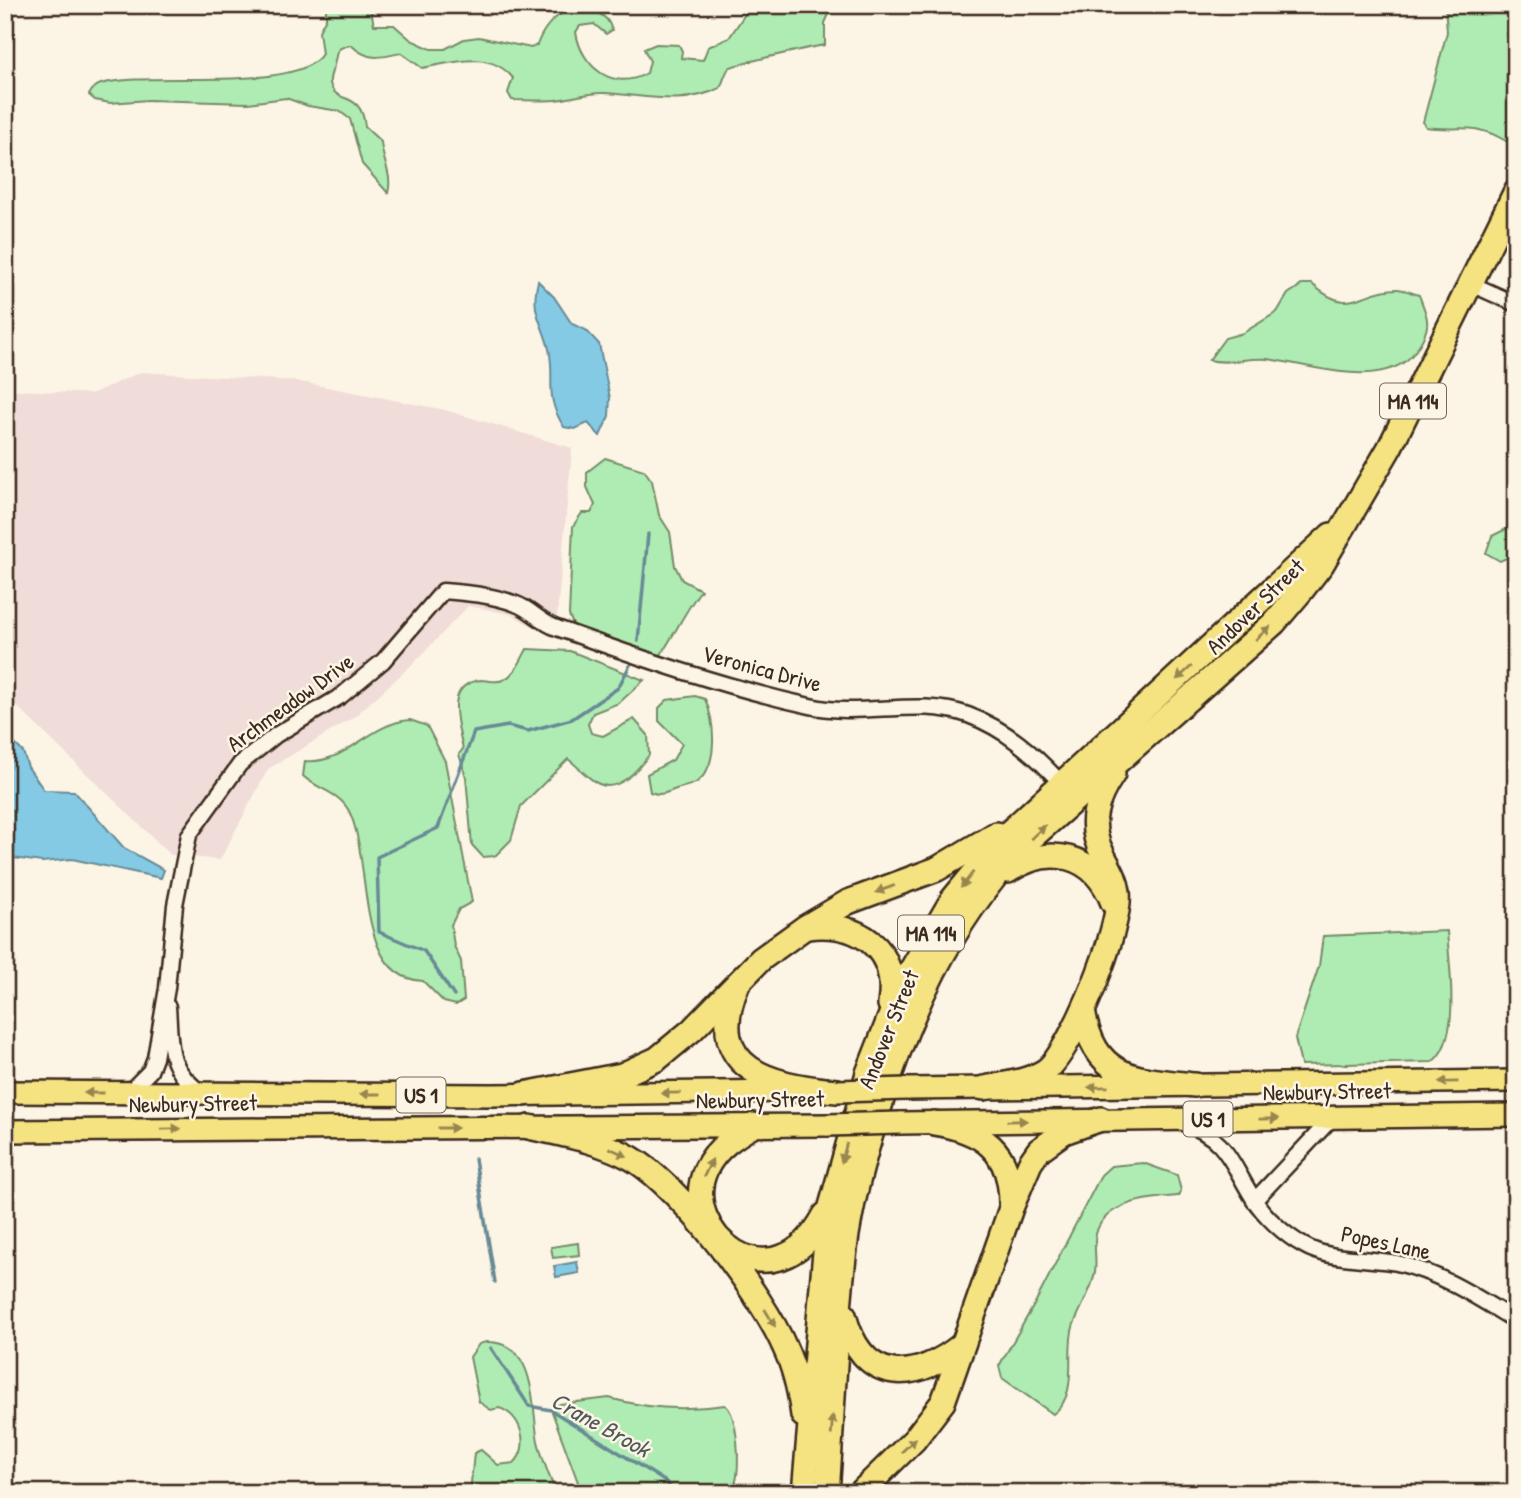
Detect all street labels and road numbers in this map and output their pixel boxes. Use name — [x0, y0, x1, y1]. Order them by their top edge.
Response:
road number: MA 114 — [1380, 384, 1446, 418]
street label: Andover Street — [1199, 550, 1312, 661]
street label: Veronica Drive — [699, 637, 825, 699]
street label: Archmeadow Drive — [220, 645, 360, 759]
road number: MA 114 — [898, 916, 964, 950]
street label: Andover Street — [850, 964, 926, 1093]
street label: Newbury Street — [1263, 1074, 1392, 1108]
road number: US 1 — [396, 1078, 446, 1112]
street label: Newbury Street — [696, 1082, 825, 1116]
street label: Newbury Street — [129, 1086, 258, 1120]
road number: US 1 — [1184, 1102, 1232, 1136]
street label: Popes Lane — [1338, 1217, 1434, 1267]

